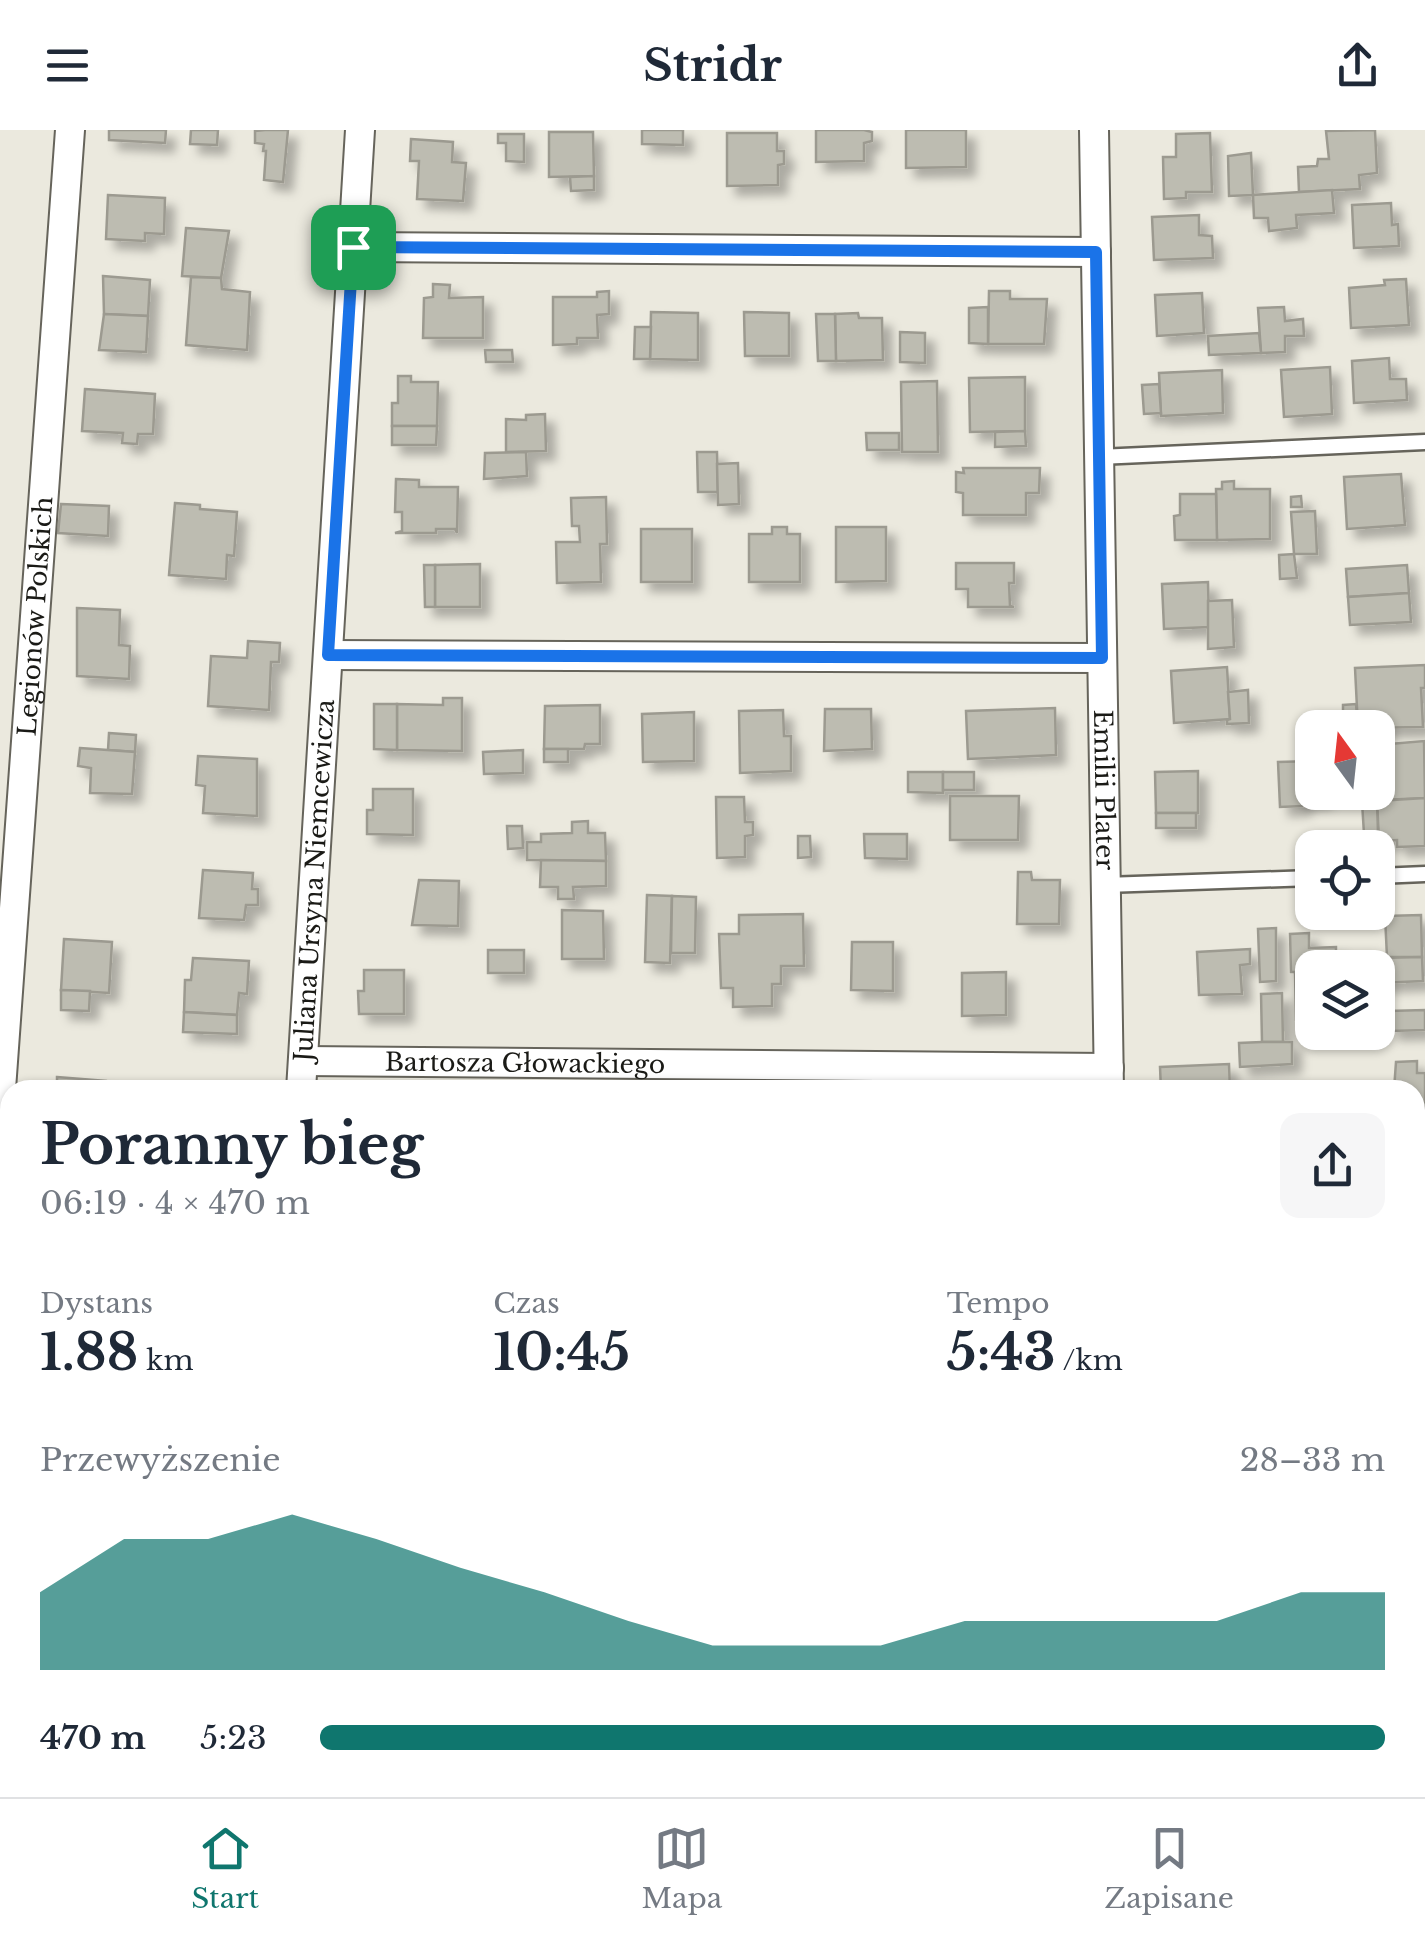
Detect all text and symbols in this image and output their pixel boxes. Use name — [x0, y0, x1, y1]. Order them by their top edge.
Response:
text: Stridr — [643, 37, 782, 93]
icon: menu — [40, 38, 95, 93]
icon: share — [1330, 38, 1385, 93]
pin — [311, 205, 396, 290]
icon: arrive — [326, 220, 381, 275]
street label: Legionów Polskich — [11, 495, 59, 737]
street label: Juliana Ursyna Niemcewicza — [287, 698, 340, 1065]
street label: Emilii Plater — [1088, 709, 1121, 871]
north arrow — [1295, 710, 1395, 810]
map controls — [1295, 710, 1395, 1050]
button: locate — [1295, 830, 1395, 930]
button: layers — [1295, 950, 1395, 1050]
street label: Bartosza Głowackiego — [385, 1046, 665, 1080]
text: Poranny bieg — [40, 1111, 423, 1179]
button: share — [1280, 1113, 1385, 1218]
text: 06:19 · 4 × 470 m — [40, 1183, 310, 1223]
text: Dystans — [40, 1286, 153, 1321]
text: Czas — [493, 1286, 560, 1321]
text: Tempo — [947, 1286, 1050, 1321]
text: 1.88 — [40, 1321, 138, 1384]
text: 10:45 — [493, 1321, 630, 1384]
text: 5:43 — [947, 1321, 1056, 1384]
text: km — [138, 1343, 194, 1378]
text: /km — [1056, 1343, 1123, 1378]
text: Przewyższenie — [40, 1440, 281, 1480]
text: 28–33 m — [1240, 1440, 1385, 1480]
text: 470 m — [40, 1718, 146, 1758]
text: 5:23 — [200, 1718, 267, 1758]
tab: Start — [191, 1821, 259, 1916]
tab: Mapa — [642, 1821, 722, 1916]
tab: Zapisane — [1105, 1821, 1234, 1916]

